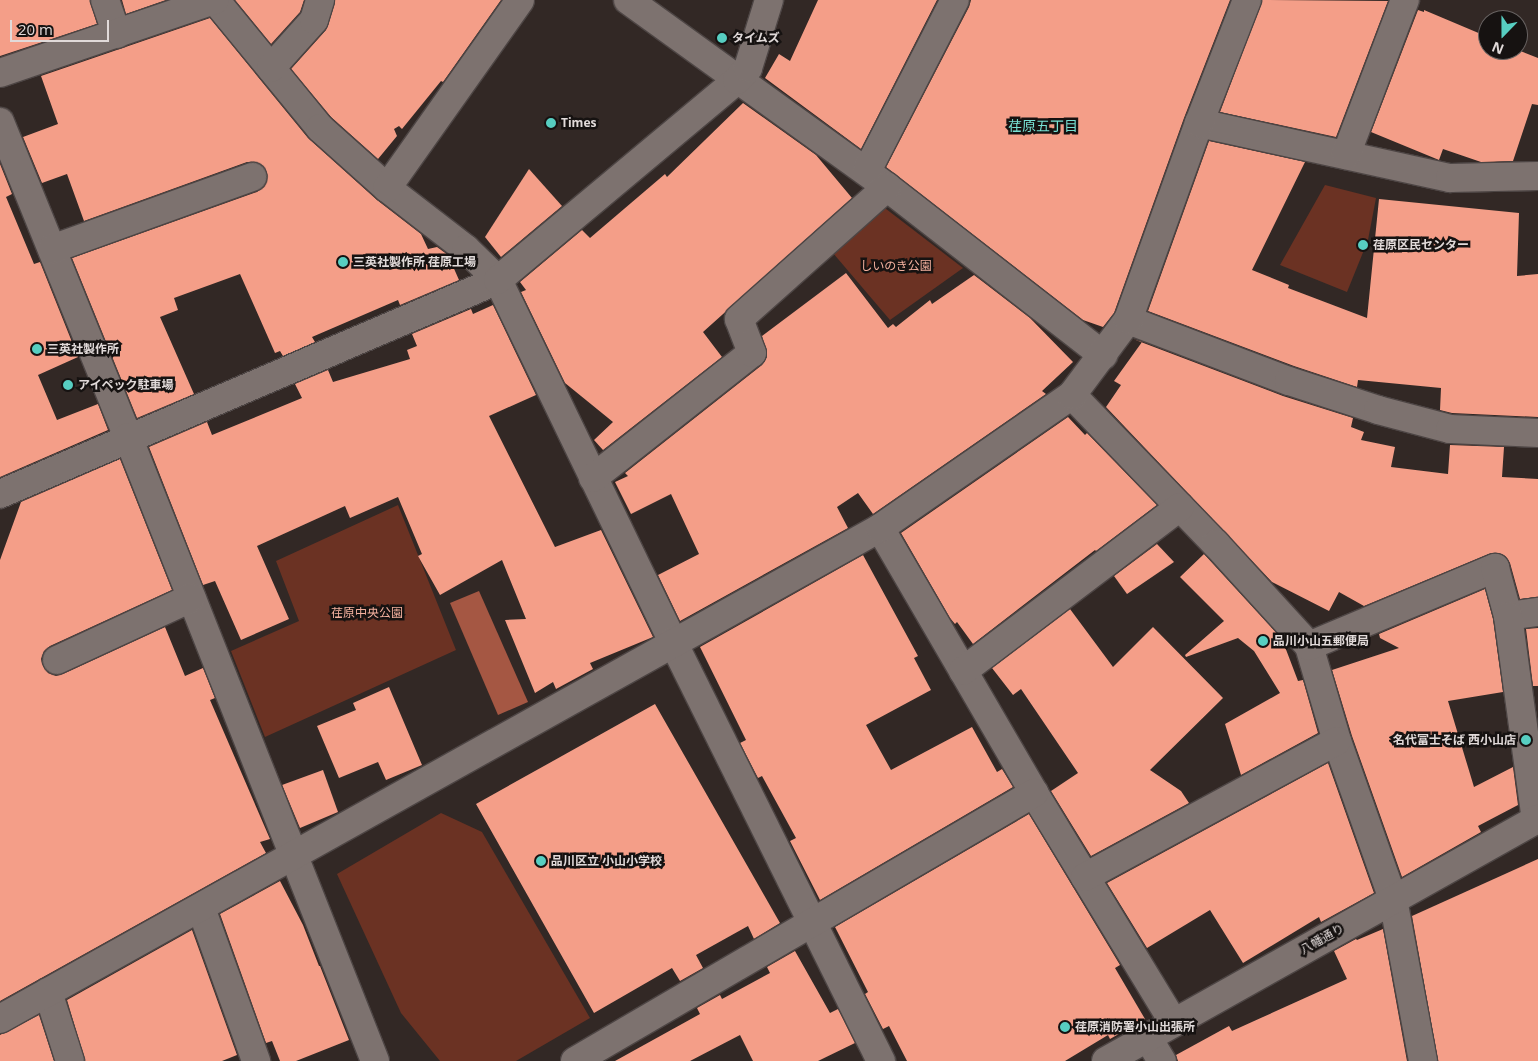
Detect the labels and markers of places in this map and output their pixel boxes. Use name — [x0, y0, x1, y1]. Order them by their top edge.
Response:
place label: タイムズ — [732, 31, 780, 45]
marker: タイムズ — [716, 32, 728, 44]
place label: Times — [561, 116, 596, 130]
marker: Times — [545, 117, 557, 129]
place label: 荏原区民センター — [1373, 238, 1469, 252]
marker: 荏原区民センター — [1357, 239, 1369, 251]
place label: 三英社製作所 荏原工場 — [353, 255, 476, 269]
marker: 三英社製作所 荏原工場 — [337, 256, 349, 268]
place label: 三英社製作所 — [47, 342, 119, 356]
marker: 三英社製作所 — [31, 343, 43, 355]
place label: アイペック駐車場 — [78, 378, 174, 392]
marker: アイペック駐車場 — [62, 379, 74, 391]
place label: 品川小山五郵便局 — [1273, 634, 1369, 648]
marker: 品川小山五郵便局 — [1257, 635, 1269, 647]
place label: 名代富士そば 西小山店 — [1393, 733, 1516, 747]
marker: 名代富士そば 西小山店 — [1520, 734, 1532, 746]
place label: 品川区立 小山小学校 — [551, 854, 662, 868]
marker: 品川区立 小山小学校 — [535, 855, 547, 867]
place label: 荏原消防署小山出張所 — [1075, 1020, 1195, 1034]
marker: 荏原消防署小山出張所 — [1059, 1021, 1071, 1033]

